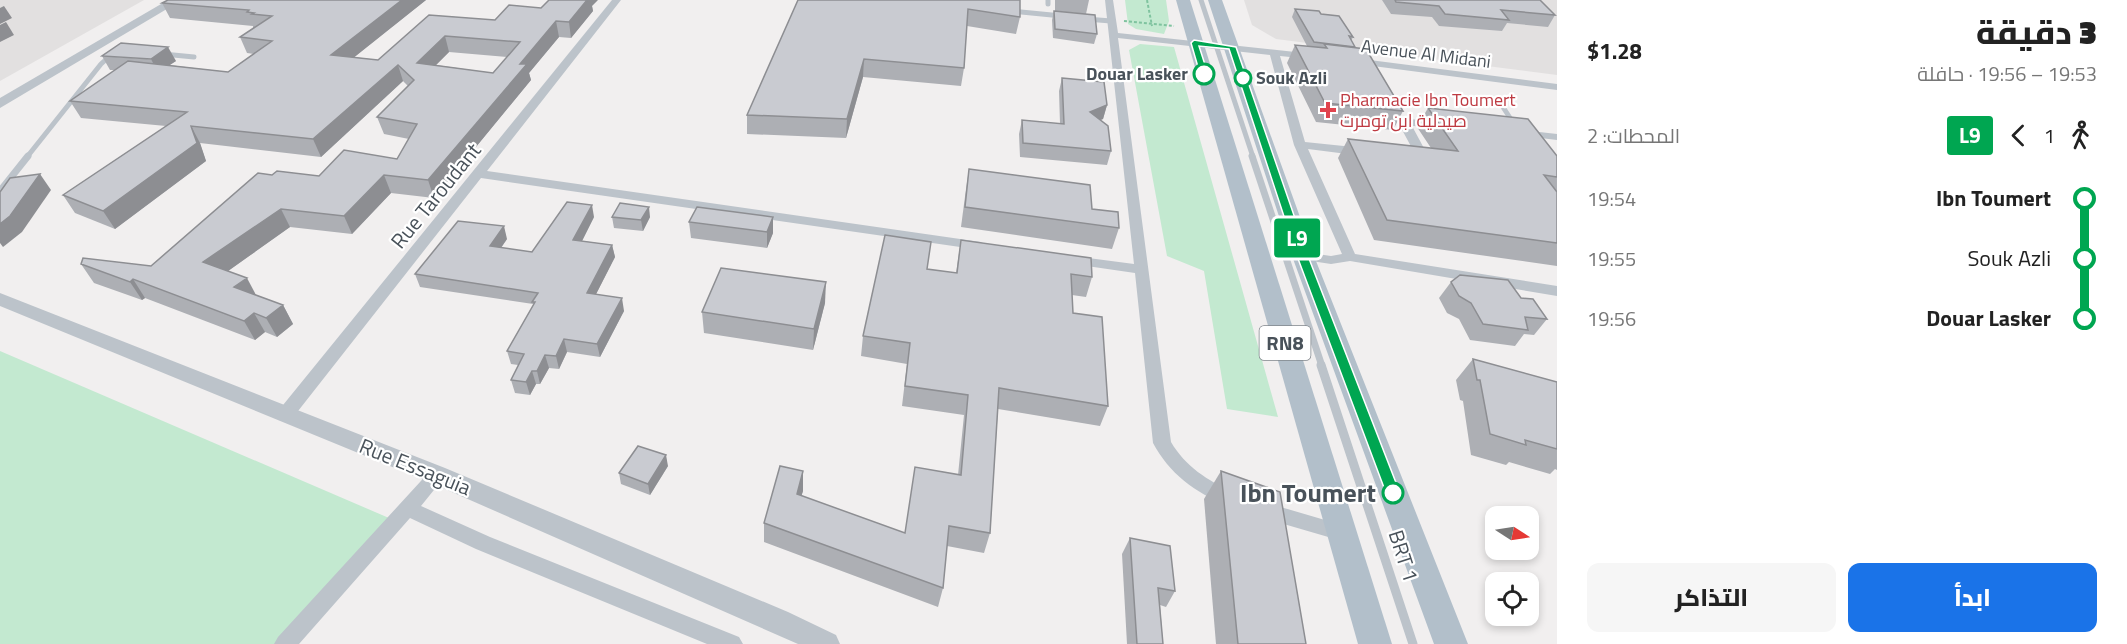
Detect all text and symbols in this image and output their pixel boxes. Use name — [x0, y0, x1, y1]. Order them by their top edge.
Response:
text: 3 دقيقة — [1976, 7, 2097, 57]
street label: Avenue Al Midani — [1360, 32, 1492, 75]
text: $1.28 — [1587, 34, 1642, 68]
text: 19:53 – 19:56 · حافلة — [1917, 58, 2097, 89]
place label: Douar Lasker — [1086, 60, 1188, 87]
marker: Douar Lasker — [1193, 63, 1215, 85]
place label: Souk Azli — [1256, 64, 1327, 91]
marker: Souk Azli — [1234, 69, 1252, 87]
place label: Pharmacie Ibn Toumert صيدلية ابن تومرت — [1340, 86, 1516, 134]
marker: Pharmacie Ibn Toumert صيدلية ابن تومرت — [1321, 103, 1335, 117]
text: L9 — [1959, 119, 1981, 151]
icon: back — [2002, 119, 2035, 152]
icon: walk — [2064, 119, 2097, 152]
text: المحطات: 2 — [1587, 120, 1680, 151]
text: 1 — [2044, 120, 2055, 151]
street label: Rue Taroudant — [382, 135, 488, 255]
text: Ibn Toumert — [1936, 181, 2051, 215]
text: 19:54 — [1587, 183, 1636, 214]
line badge: L9 — [1270, 218, 1324, 258]
text: L9 — [1286, 222, 1308, 254]
text: Souk Azli — [1967, 241, 2051, 275]
text: 19:55 — [1587, 243, 1636, 274]
text: Douar Lasker — [1926, 301, 2051, 335]
text: 19:56 — [1587, 303, 1636, 334]
road number: RN8 — [1260, 326, 1310, 360]
street label: Rue Essaguia — [355, 429, 477, 503]
place label: Ibn Toumert — [1240, 473, 1376, 512]
marker: Ibn Toumert — [1382, 482, 1404, 504]
north arrow — [1485, 506, 1539, 560]
map controls — [1485, 506, 1539, 626]
street label: BRT 1 — [1381, 525, 1427, 586]
button: التذاكر — [1587, 563, 1836, 632]
button: ابدأ — [1848, 563, 2097, 632]
button: locate — [1485, 572, 1539, 626]

